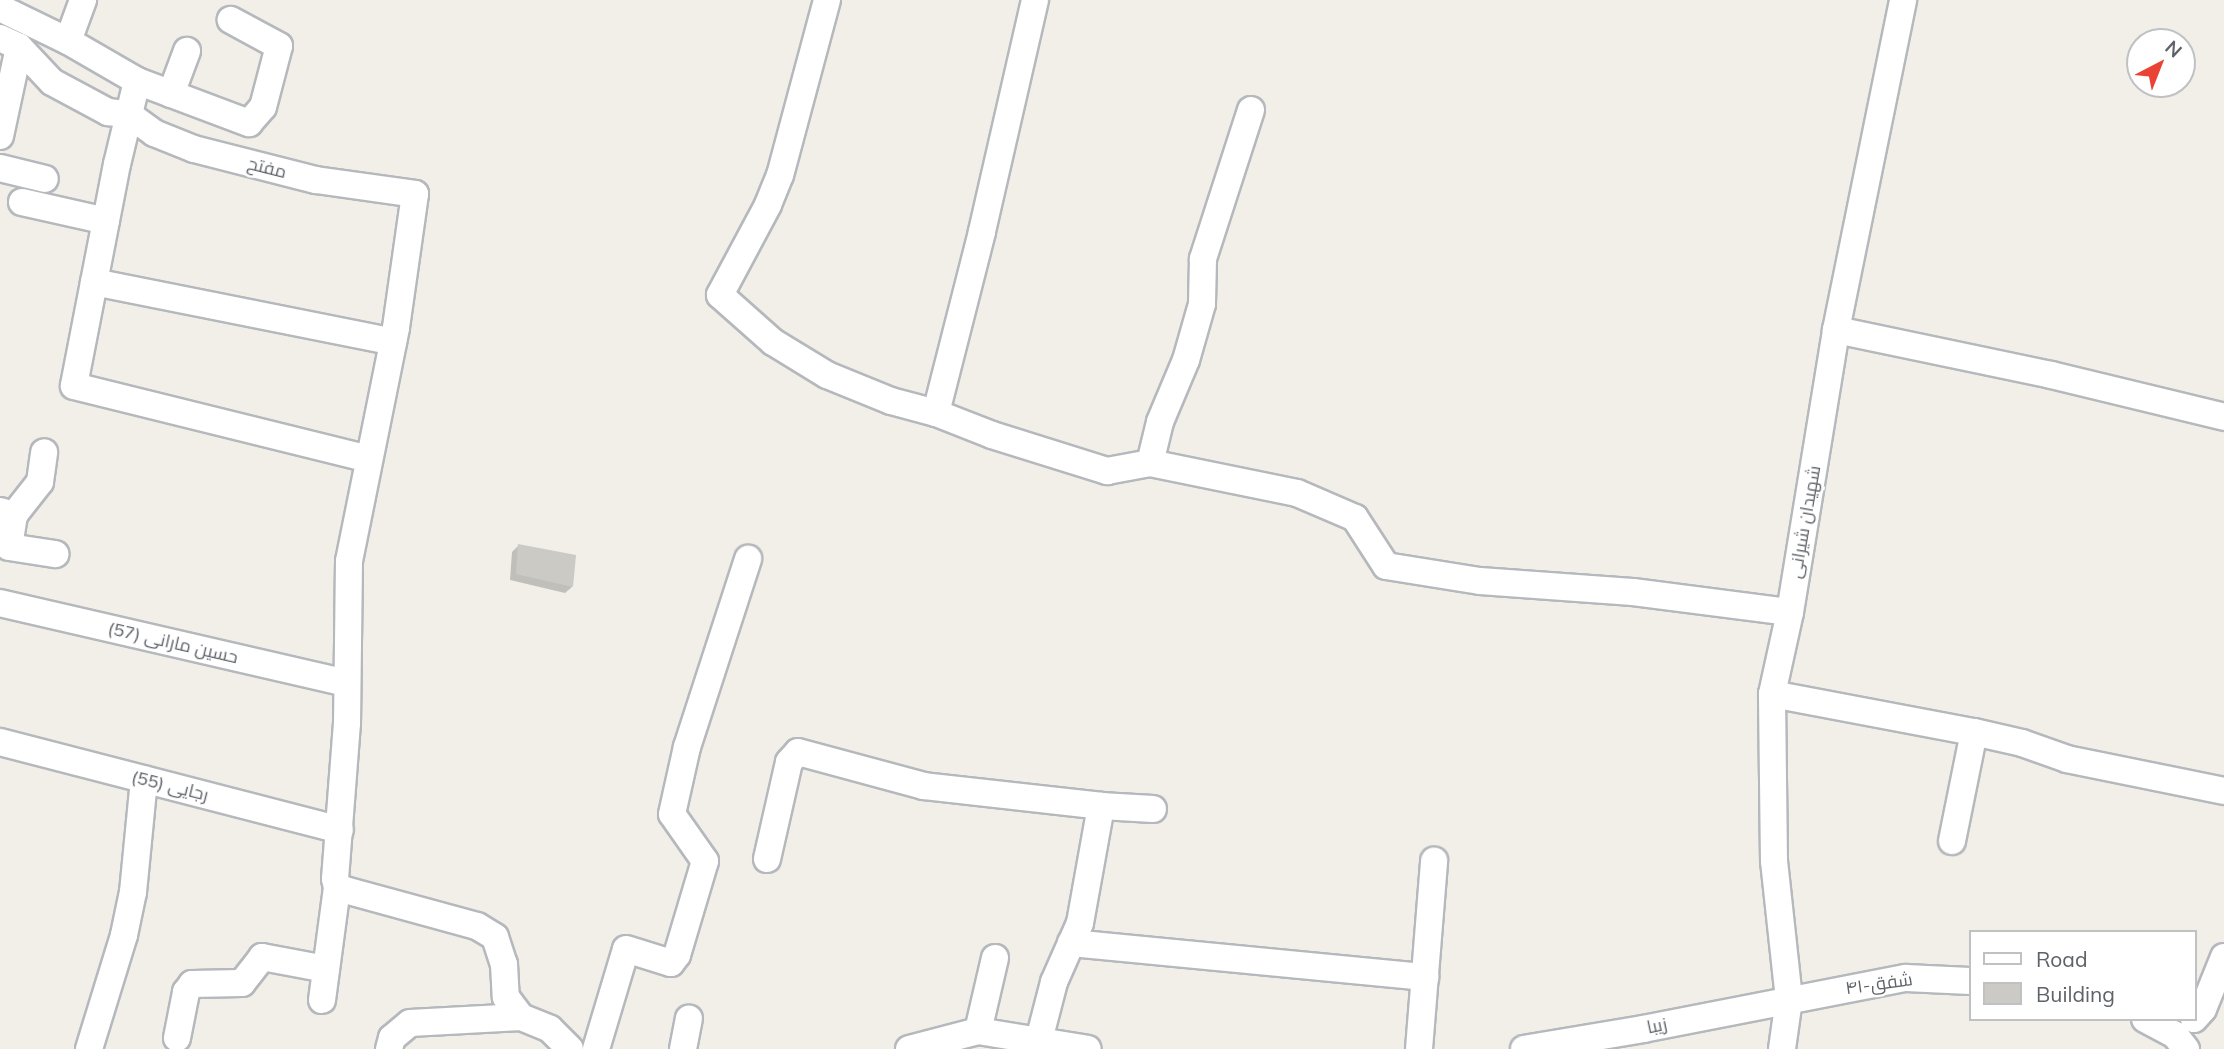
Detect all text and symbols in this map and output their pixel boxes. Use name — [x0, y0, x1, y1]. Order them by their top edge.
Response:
north arrow — [2126, 28, 2196, 98]
text: N — [2160, 35, 2187, 63]
street label: مفتح — [245, 153, 289, 183]
street label: شهیدان شیرانی — [1784, 464, 1826, 580]
street label: حسین مارانی (57) — [106, 618, 240, 668]
street label: رجایی (55) — [129, 766, 211, 806]
legend — [1968, 930, 2196, 1021]
text: Road — [2036, 946, 2087, 972]
street label: شفق-۴۱ — [1844, 969, 1914, 999]
text: Building — [2036, 981, 2115, 1007]
street label: زیبا — [1645, 1013, 1669, 1039]

